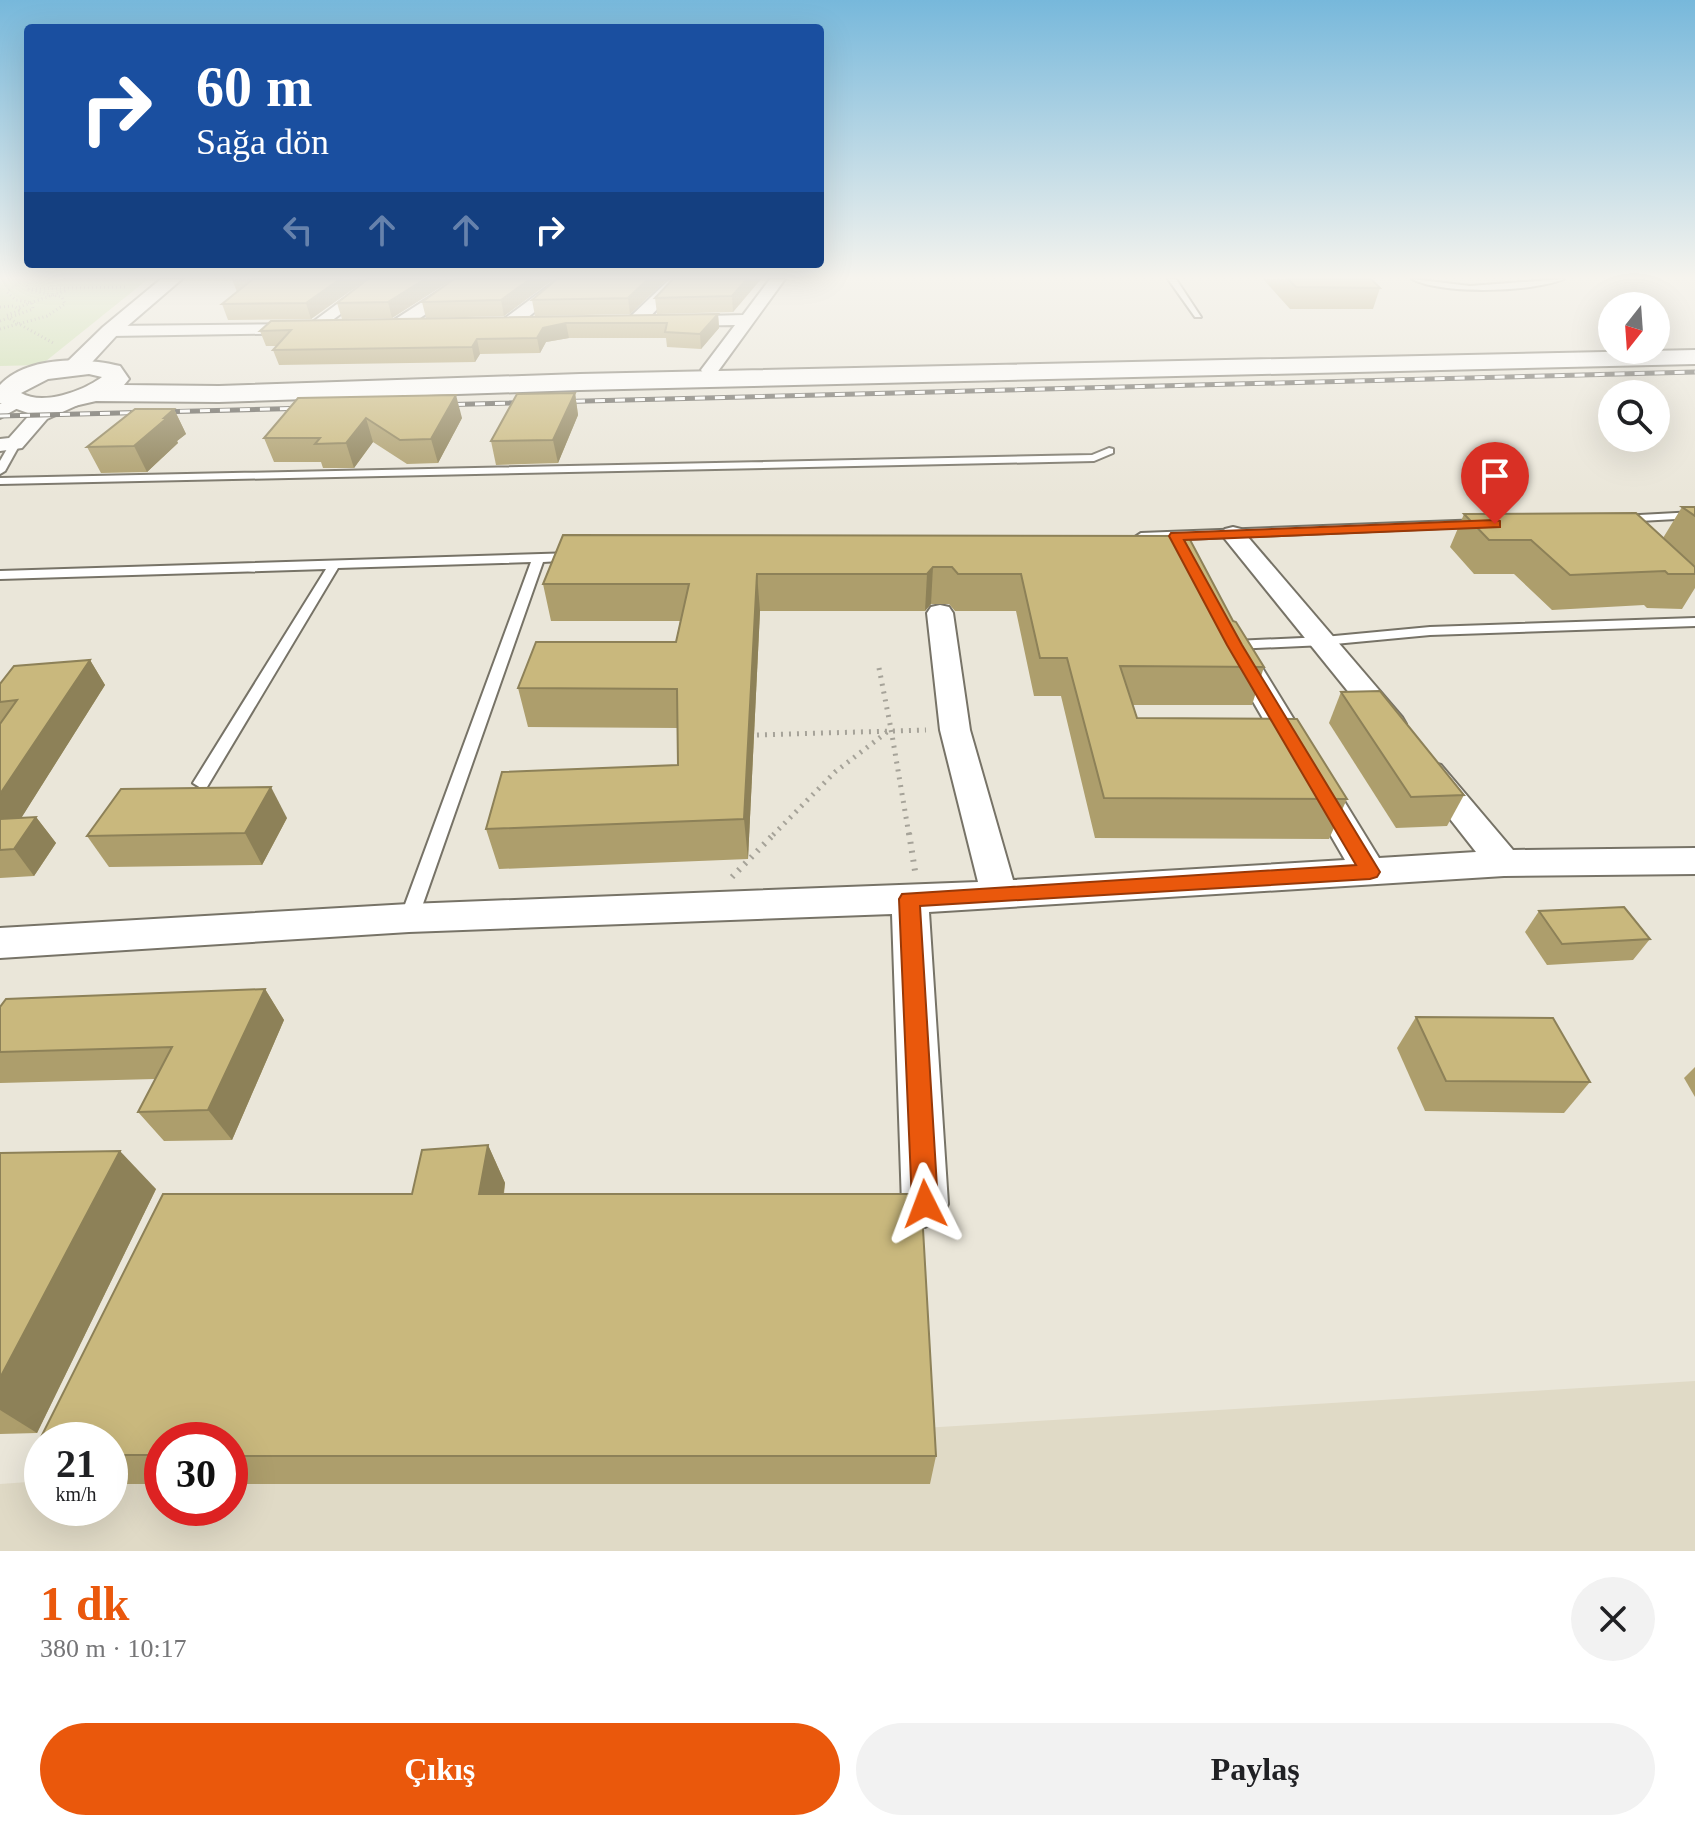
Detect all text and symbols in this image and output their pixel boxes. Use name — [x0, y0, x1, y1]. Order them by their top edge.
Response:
icon: right — [64, 56, 168, 160]
text: 60 m — [196, 56, 313, 118]
text: Sağa dön — [196, 122, 329, 162]
icon: left — [276, 208, 320, 252]
icon: ahead — [360, 208, 404, 252]
icon: ahead — [444, 208, 488, 252]
icon: right — [528, 208, 572, 252]
north arrow — [1598, 292, 1670, 364]
map controls — [1598, 292, 1670, 452]
button: search — [1598, 380, 1670, 452]
pin — [1461, 442, 1529, 524]
icon: arrive — [1473, 454, 1517, 498]
position arrow — [883, 1162, 967, 1246]
speed limit sign: 30 — [144, 1422, 248, 1526]
text: 21 — [56, 1441, 96, 1486]
text: km/h — [55, 1483, 97, 1505]
text: 1 dk — [40, 1577, 129, 1630]
button: close — [1571, 1577, 1655, 1661]
text: 380 m · 10:17 — [40, 1634, 187, 1663]
button: Çıkış — [40, 1723, 840, 1815]
button: Paylaş — [856, 1723, 1655, 1815]

